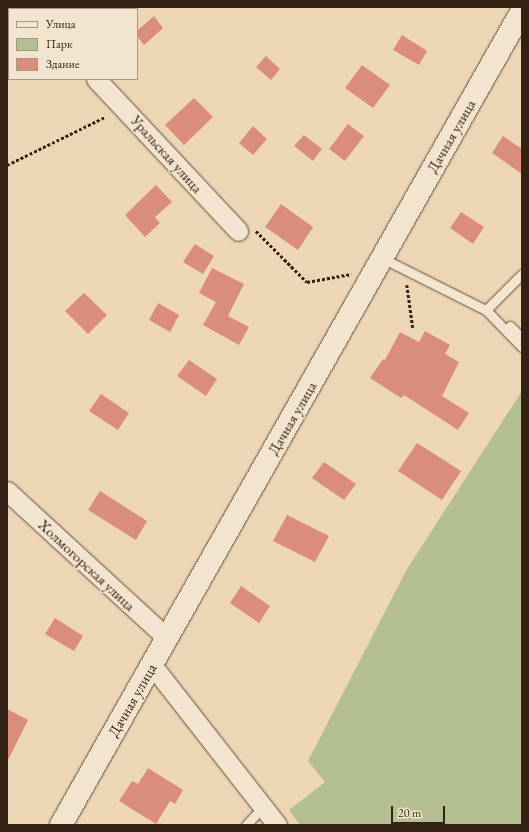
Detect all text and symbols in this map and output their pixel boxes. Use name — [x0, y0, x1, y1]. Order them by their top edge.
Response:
legend — [8, 8, 138, 80]
text: Улица — [46, 16, 76, 32]
text: Парк — [46, 36, 73, 52]
text: Здание — [46, 56, 80, 72]
street label: Дачная улица — [423, 96, 479, 176]
street label: Уральская улица — [127, 111, 207, 197]
street label: Дачная улица — [264, 378, 320, 458]
street label: Холмогорская улица — [35, 516, 139, 614]
street label: Дачная улица — [104, 660, 160, 740]
scale bar — [393, 798, 447, 824]
text: 20 m — [398, 805, 421, 821]

